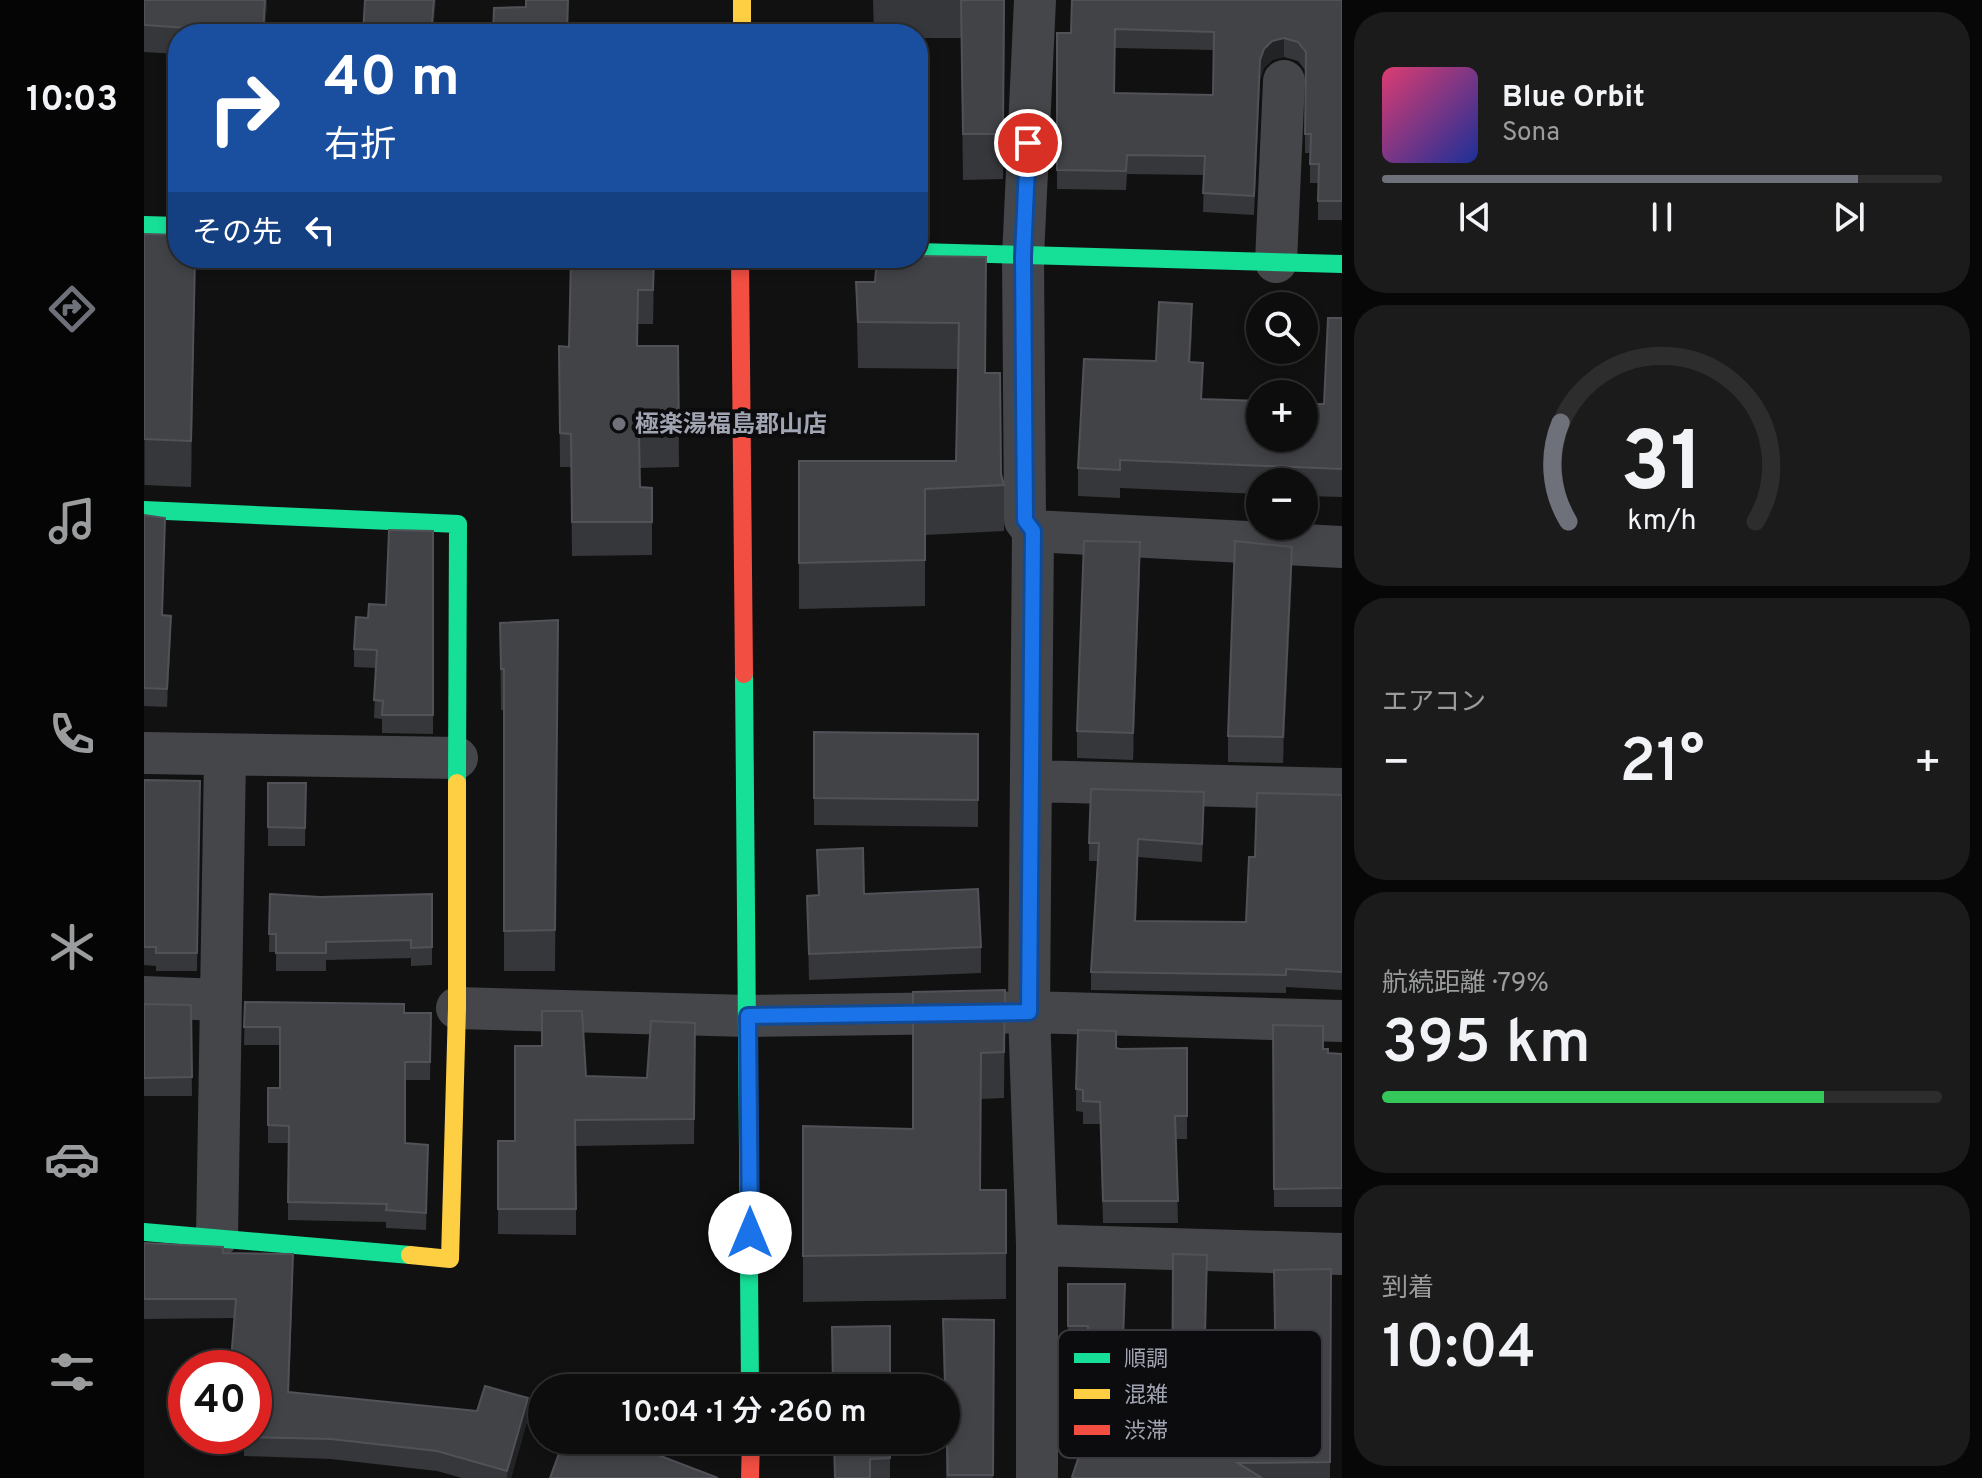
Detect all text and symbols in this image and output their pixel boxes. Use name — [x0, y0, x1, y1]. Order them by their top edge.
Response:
text: 40 m — [324, 45, 460, 115]
icon: right — [192, 56, 296, 160]
text: 10:03 — [26, 78, 118, 124]
text: Blue Orbit — [1502, 80, 1645, 117]
pin — [994, 109, 1062, 177]
text: Sona — [1502, 117, 1560, 150]
icon: arrive — [1006, 121, 1050, 165]
text: 右折 — [324, 124, 396, 170]
icon: previous — [1453, 195, 1497, 239]
icon: pause — [1640, 195, 1684, 239]
icon: next — [1827, 195, 1871, 239]
icon: left — [298, 208, 342, 252]
text: その先 — [192, 216, 282, 253]
icon: directions — [44, 281, 100, 337]
map controls — [1246, 292, 1318, 540]
button: search — [1246, 292, 1318, 364]
button: + — [1246, 380, 1318, 452]
place label: 極楽湯福島郡山店 — [635, 411, 827, 441]
text: 31 — [1621, 414, 1703, 519]
marker: 極楽湯福島郡山店 — [610, 415, 628, 433]
button: − — [1246, 468, 1318, 540]
icon: music — [44, 493, 100, 549]
text: km/h — [1627, 504, 1697, 540]
text: エアコン — [1382, 687, 1486, 720]
icon: phone — [44, 706, 100, 762]
text: 21° — [1620, 727, 1705, 803]
text: − — [1382, 737, 1410, 793]
text: + — [1914, 737, 1942, 793]
icon: climate — [44, 919, 100, 975]
text: 航続距離 · 79% — [1382, 968, 1549, 1001]
text: 395 km — [1382, 1008, 1591, 1084]
icon: car — [44, 1131, 100, 1187]
position arrow — [708, 1191, 792, 1275]
text: 到着 — [1382, 1273, 1434, 1306]
text: 10:04 — [1382, 1313, 1536, 1389]
legend — [1058, 1330, 1322, 1458]
icon: filters — [44, 1344, 100, 1400]
text: 順調 — [1124, 1347, 1168, 1374]
speed limit sign: 40 — [168, 1350, 272, 1454]
text: 混雑 — [1124, 1383, 1168, 1410]
text: 10:04 · 1 分 · 260 m — [621, 1395, 867, 1432]
text: 渋滞 — [1124, 1419, 1168, 1446]

